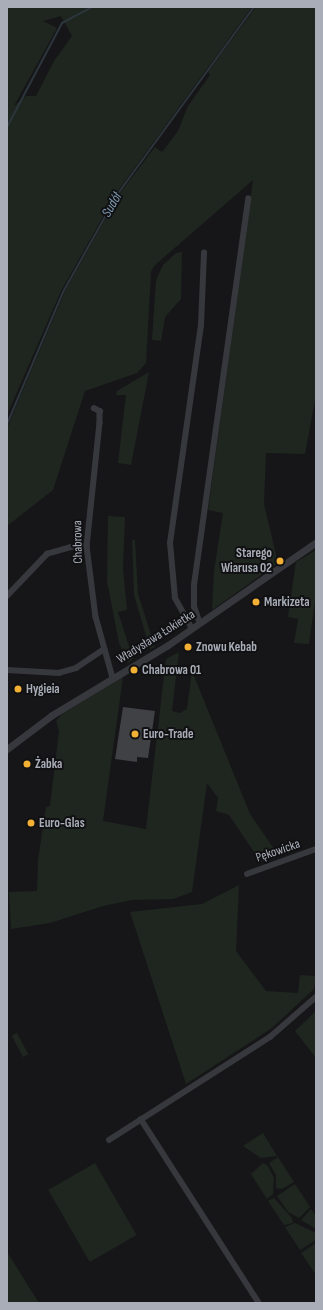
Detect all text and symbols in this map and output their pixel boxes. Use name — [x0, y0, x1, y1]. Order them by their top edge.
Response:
water label: Sudół — [98, 190, 126, 220]
street label: Chabrowa — [70, 520, 86, 564]
place label: Starego Wiarusa 02 — [221, 546, 272, 577]
marker: Starego Wiarusa 02 — [275, 556, 285, 566]
place label: Markizeta — [264, 594, 310, 610]
marker: Markizeta — [251, 597, 261, 607]
street label: Władysława Łokietka — [114, 607, 198, 667]
place label: Znowu Kebab — [196, 639, 257, 655]
marker: Znowu Kebab — [183, 642, 193, 652]
place label: Chabrowa 01 — [142, 662, 201, 678]
marker: Chabrowa 01 — [129, 665, 139, 675]
place label: Hygieia — [26, 681, 60, 697]
marker: Hygieia — [13, 684, 23, 694]
place label: Euro-Trade — [143, 726, 194, 742]
marker: Euro-Trade — [130, 729, 140, 739]
place label: Żabka — [35, 756, 62, 772]
marker: Żabka — [22, 759, 32, 769]
place label: Euro-Glas — [39, 815, 85, 831]
marker: Euro-Glas — [26, 818, 36, 828]
street label: Pękowicka — [254, 836, 302, 866]

